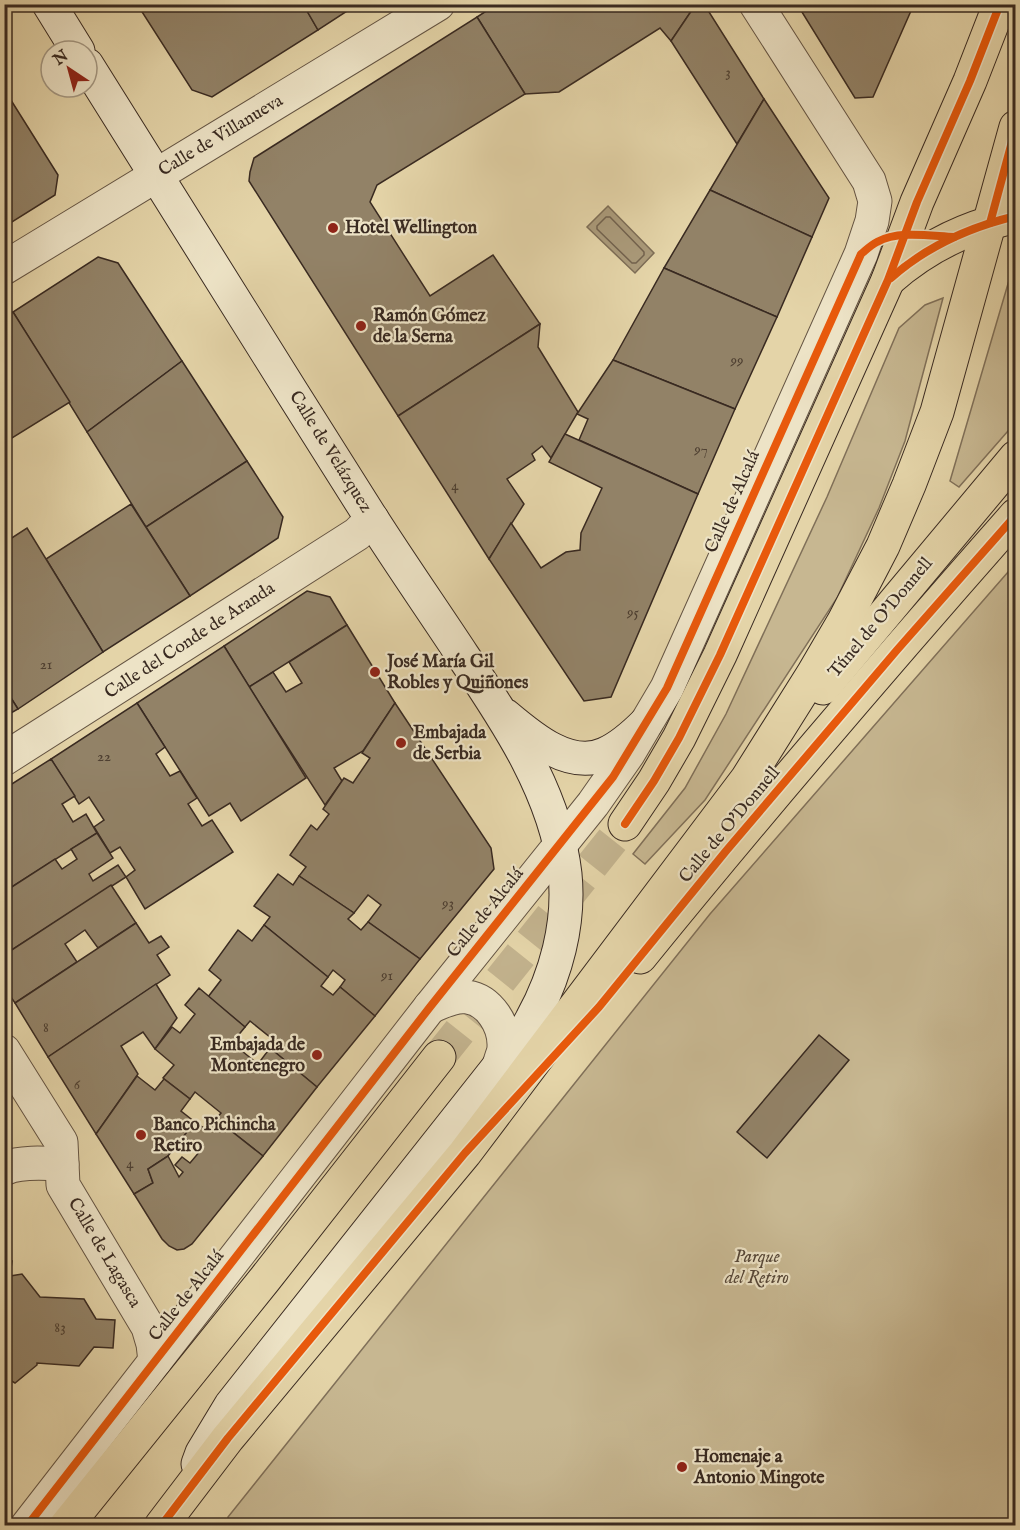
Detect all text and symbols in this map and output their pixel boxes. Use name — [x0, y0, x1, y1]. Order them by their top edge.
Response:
north arrow — [39, 39, 99, 99]
text: N — [49, 46, 73, 71]
house number: 3 — [725, 63, 731, 82]
street label: Calle de Villanueva — [154, 90, 288, 182]
place label: Hotel Wellington — [345, 217, 478, 240]
marker: Hotel Wellington — [326, 221, 340, 235]
place label: Ramón Gómez de la Serna — [373, 305, 486, 349]
marker: Ramón Gómez de la Serna — [354, 319, 368, 333]
house number: 99 — [729, 351, 744, 370]
street label: Calle de Velázquez — [283, 387, 377, 517]
house number: 97 — [693, 440, 708, 459]
street label: Calle de Alcalá — [700, 447, 766, 557]
house number: 4 — [451, 476, 459, 495]
street label: Túnel de O'Donnell — [824, 553, 938, 683]
street label: Calle del Conde de Aranda — [100, 577, 280, 705]
house number: 95 — [626, 603, 640, 622]
place label: José María Gil Robles y Quiñones — [385, 651, 529, 695]
house number: 21 — [40, 655, 52, 674]
marker: José María Gil Robles y Quiñones — [368, 665, 382, 679]
place label: Embajada de Serbia — [413, 722, 487, 766]
marker: Embajada de Serbia — [394, 736, 408, 750]
house number: 22 — [97, 747, 111, 766]
street label: Calle de O'Donnell — [674, 762, 786, 888]
street label: Calle de Alcalá — [443, 863, 530, 963]
house number: 93 — [441, 894, 454, 913]
house number: 91 — [380, 966, 393, 985]
house number: 8 — [43, 1018, 49, 1037]
place label: Embajada de Montenegro — [210, 1034, 306, 1078]
marker: Embajada de Montenegro — [310, 1048, 324, 1062]
house number: 6 — [74, 1075, 81, 1094]
place label: Banco Pichincha Retiro — [153, 1114, 277, 1158]
marker: Banco Pichincha Retiro — [134, 1128, 148, 1142]
house number: 4 — [126, 1154, 134, 1173]
street label: Calle de Lagasca — [62, 1194, 146, 1312]
street label: Calle de Alcalá — [144, 1246, 230, 1346]
park label: Parque del Retiro — [724, 1246, 789, 1290]
house number: 83 — [54, 1318, 66, 1337]
place label: Homenaje a Antonio Mingote — [693, 1446, 825, 1490]
marker: Homenaje a Antonio Mingote — [675, 1460, 689, 1474]

